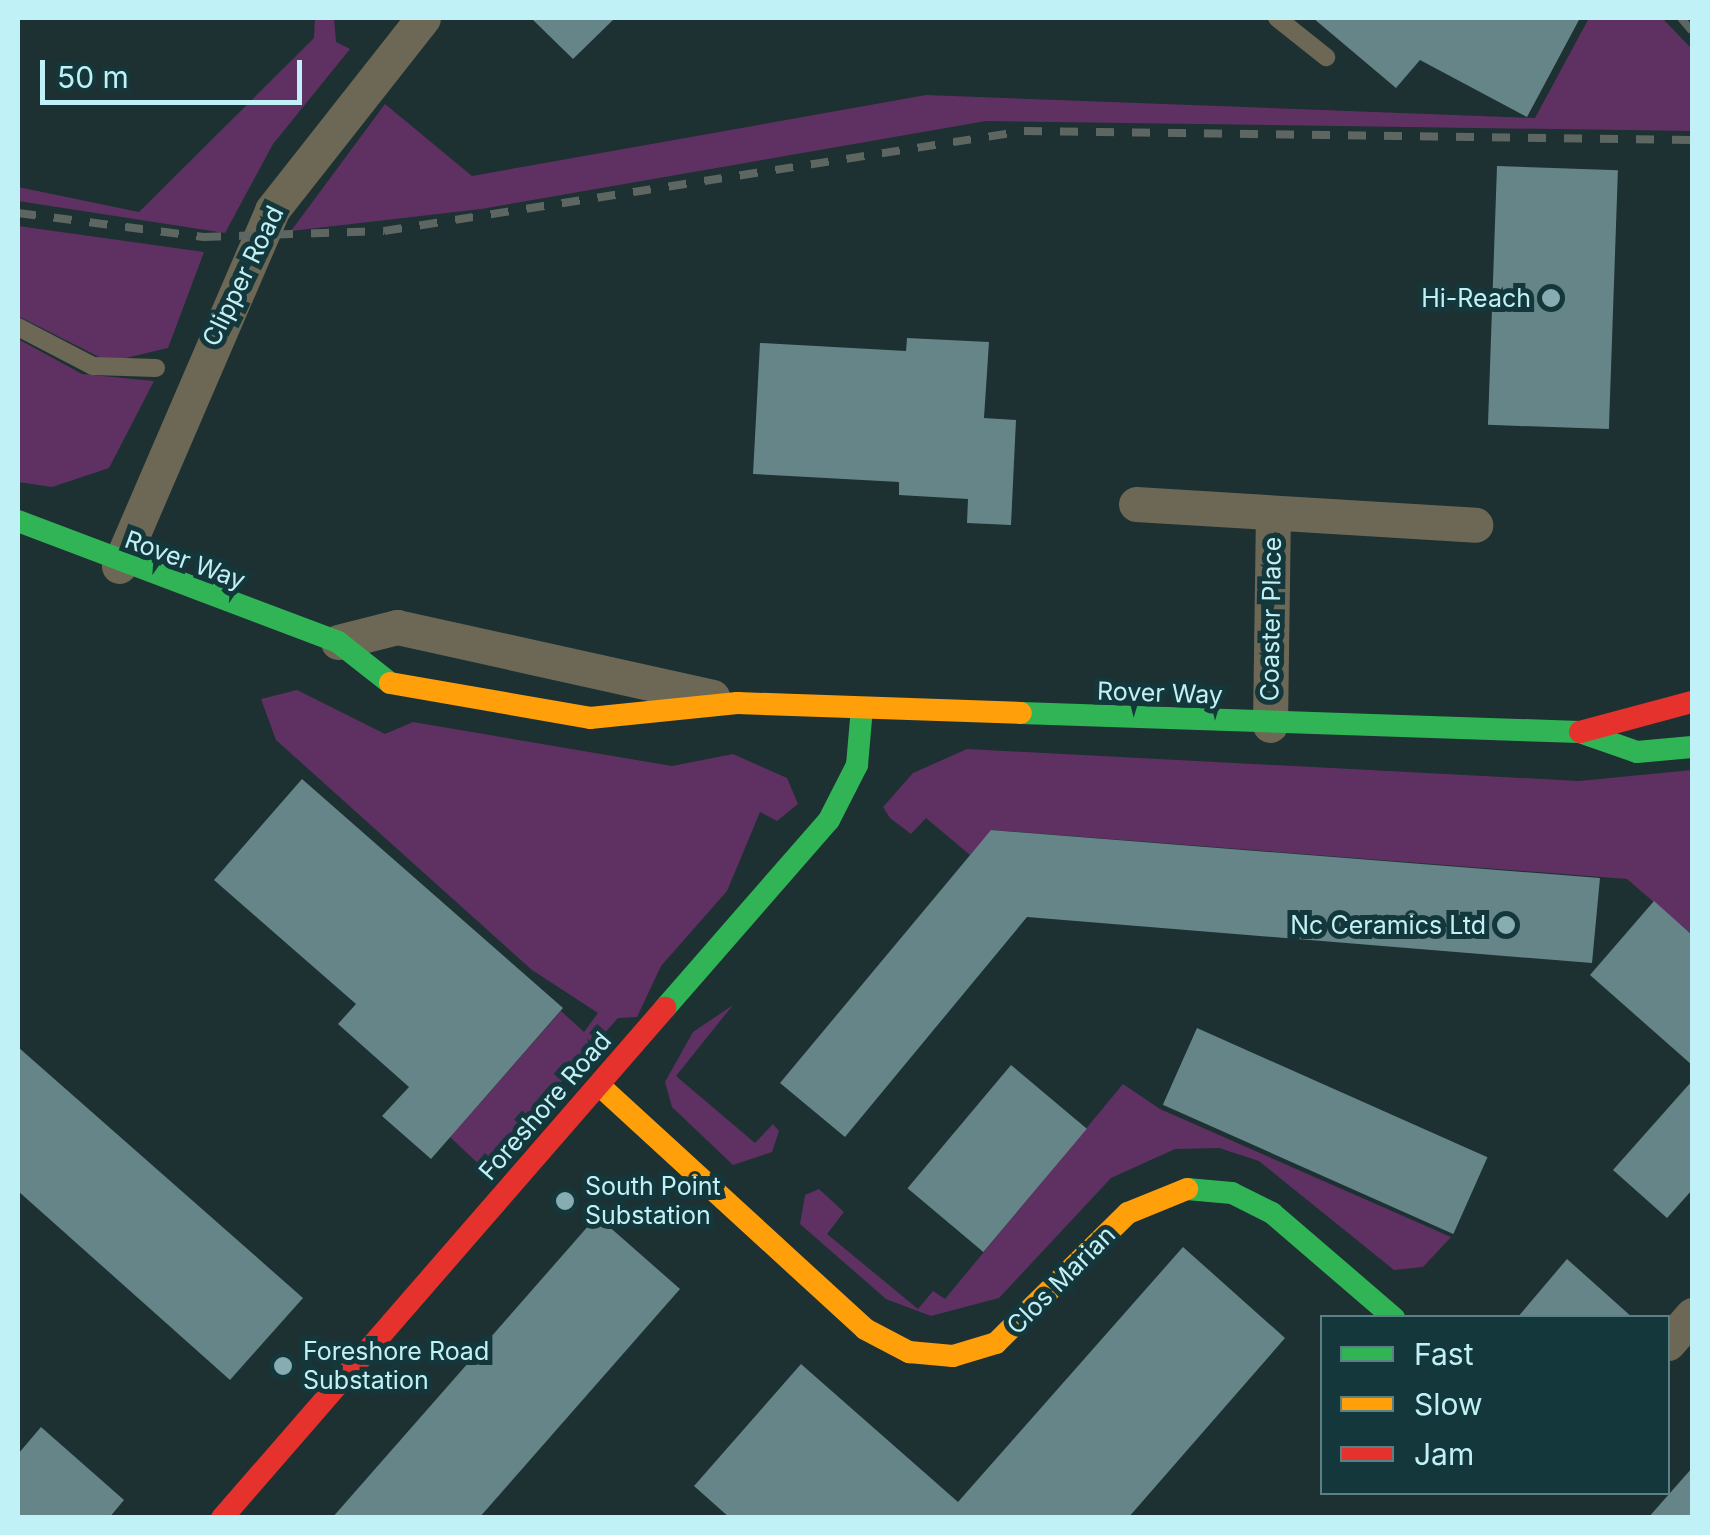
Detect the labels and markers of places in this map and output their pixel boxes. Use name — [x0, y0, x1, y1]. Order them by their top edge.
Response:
place label: Hi-Reach — [1421, 283, 1531, 313]
marker: Hi-Reach — [1540, 287, 1562, 309]
place label: Nc Ceramics Ltd — [1290, 910, 1486, 940]
marker: Nc Ceramics Ltd — [1495, 914, 1517, 936]
place label: South Point Substation — [585, 1172, 721, 1231]
marker: South Point Substation — [554, 1190, 576, 1212]
place label: Foreshore Road Substation — [303, 1337, 489, 1396]
marker: Foreshore Road Substation — [272, 1355, 294, 1377]

